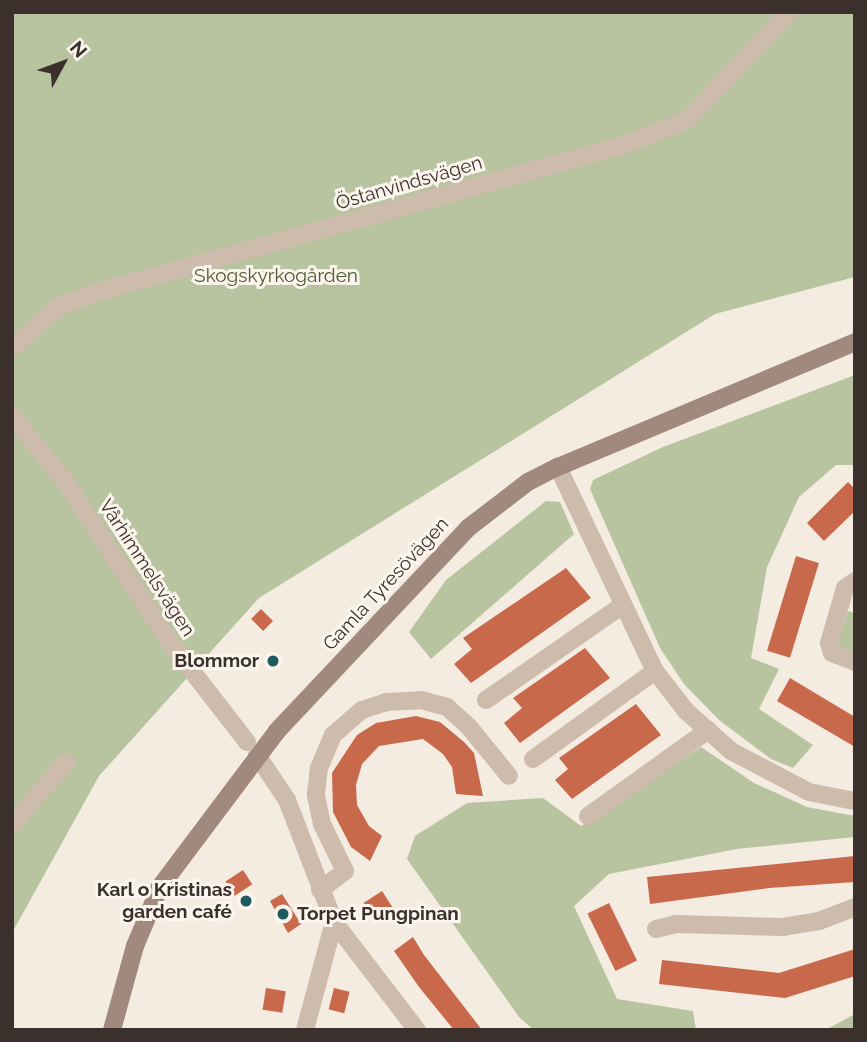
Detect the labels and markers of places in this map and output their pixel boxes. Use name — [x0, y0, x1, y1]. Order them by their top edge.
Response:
place label: Blommor — [174, 650, 259, 672]
marker: Blommor — [265, 653, 281, 669]
place label: Karl o Kristinas garden café — [96, 879, 232, 923]
marker: Karl o Kristinas garden café — [238, 893, 254, 909]
place label: Torpet Pungpinan — [297, 903, 459, 925]
marker: Torpet Pungpinan — [275, 906, 291, 922]

